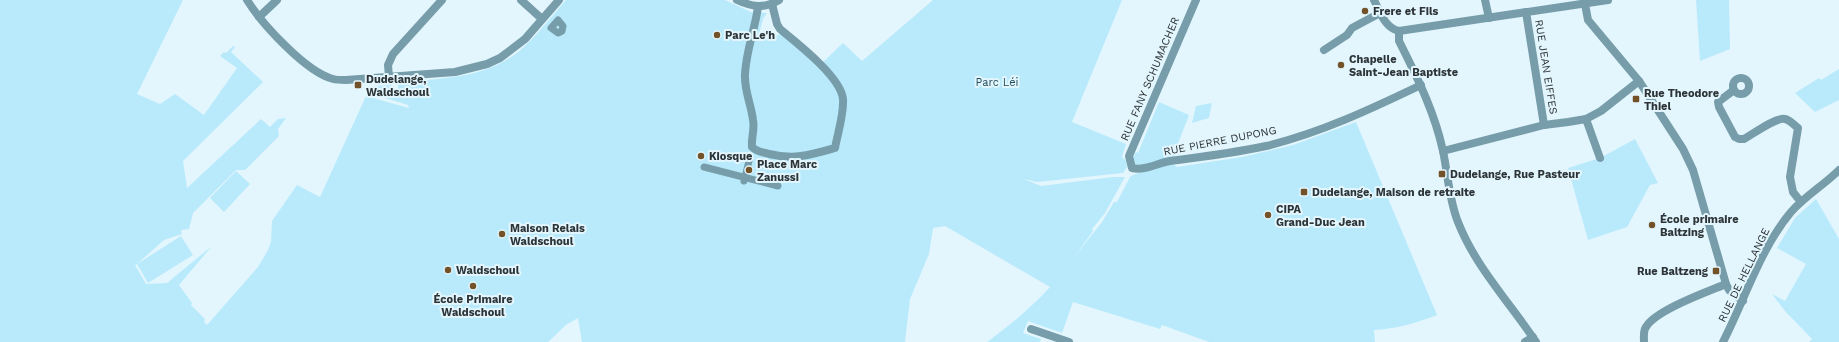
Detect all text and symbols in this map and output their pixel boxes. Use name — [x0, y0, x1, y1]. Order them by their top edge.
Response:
place label: Frere et Fils — [1373, 5, 1439, 18]
marker: Frere et Fils — [1360, 6, 1370, 16]
street label: RUE FANY SCHUMACHER — [1118, 15, 1182, 143]
street label: RUE JEAN EIFFES — [1532, 19, 1560, 115]
place label: Parc Le'h — [725, 29, 775, 42]
marker: Parc Le'h — [712, 30, 722, 40]
place label: Chapelle Saint-Jean Baptiste — [1349, 53, 1458, 79]
marker: Chapelle Saint-Jean Baptiste — [1336, 60, 1346, 70]
place label: Dudelange, Waldschoul — [366, 73, 430, 99]
park label: Parc Léi — [976, 76, 1018, 89]
marker: Dudelange, Waldschoul — [353, 80, 363, 90]
place label: Rue Theodore Thiel — [1644, 87, 1719, 113]
marker: Rue Theodore Thiel — [1631, 94, 1641, 104]
street label: RUE PIERRE DUPONG — [1162, 124, 1278, 158]
place label: Kiosque — [709, 150, 752, 163]
marker: Kiosque — [696, 151, 706, 161]
place label: Place Marc Zanussi — [757, 158, 817, 184]
marker: Place Marc Zanussi — [744, 165, 754, 175]
place label: Dudelange, Rue Pasteur — [1450, 168, 1580, 181]
marker: Dudelange, Rue Pasteur — [1437, 169, 1447, 179]
place label: Dudelange, Maison de retraite — [1312, 186, 1475, 199]
marker: Dudelange, Maison de retraite — [1299, 187, 1309, 197]
place label: CIPA Grand-Duc Jean — [1276, 203, 1365, 229]
marker: CIPA Grand-Duc Jean — [1263, 210, 1273, 220]
place label: École primaire Baltzing — [1660, 213, 1739, 239]
marker: École primaire Baltzing — [1647, 220, 1657, 230]
place label: Maison Relais Waldschoul — [510, 222, 585, 248]
street label: RUE DE HELLANGE — [1716, 226, 1772, 324]
marker: Maison Relais Waldschoul — [497, 229, 507, 239]
place label: Waldschoul — [456, 264, 520, 277]
marker: Waldschoul — [443, 265, 453, 275]
place label: Rue Baltzeng — [1637, 265, 1709, 278]
marker: Rue Baltzeng — [1711, 266, 1721, 276]
marker: École Primaire Waldschoul — [468, 281, 478, 291]
place label: École Primaire Waldschoul — [433, 293, 513, 319]

